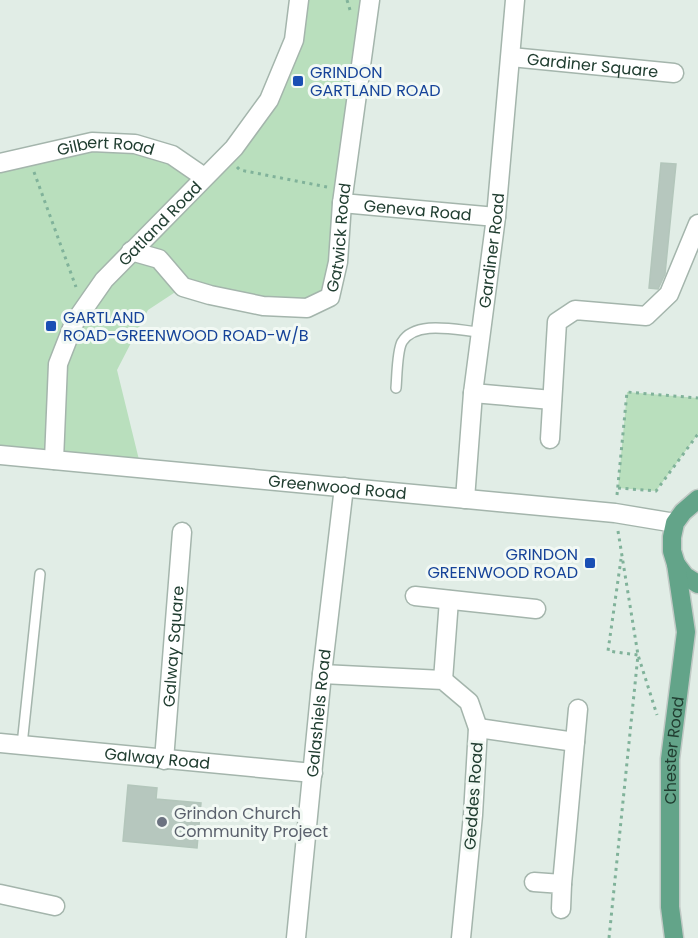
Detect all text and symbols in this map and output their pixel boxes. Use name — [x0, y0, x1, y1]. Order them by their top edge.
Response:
street label: Gardiner Square — [526, 48, 659, 83]
place label: GRINDON GARTLAND ROAD — [310, 61, 441, 102]
marker: GRINDON GARTLAND ROAD — [291, 74, 305, 88]
street label: Gilbert Road — [55, 131, 157, 162]
street label: Gatland Road — [113, 176, 207, 271]
street label: Gatwick Road — [320, 182, 357, 295]
street label: Gardiner Road — [473, 192, 510, 310]
street label: Geneva Road — [363, 194, 473, 227]
place label: GARTLAND ROAD-GREENWOOD ROAD-W/B — [63, 306, 309, 347]
marker: GARTLAND ROAD-GREENWOOD ROAD-W/B — [44, 319, 58, 333]
street label: Greenwood Road — [267, 469, 408, 505]
place label: GRINDON GREENWOOD ROAD — [427, 543, 578, 584]
marker: GRINDON GREENWOOD ROAD — [583, 556, 597, 570]
street label: Galway Square — [157, 585, 190, 708]
street label: Galashiels Road — [301, 648, 337, 778]
street label: Chester Road — [659, 695, 690, 805]
street label: Geddes Road — [458, 741, 489, 851]
street label: Galway Road — [103, 742, 211, 775]
place label: Grindon Church Community Project — [174, 802, 328, 843]
marker: Grindon Church Community Project — [155, 815, 169, 829]

